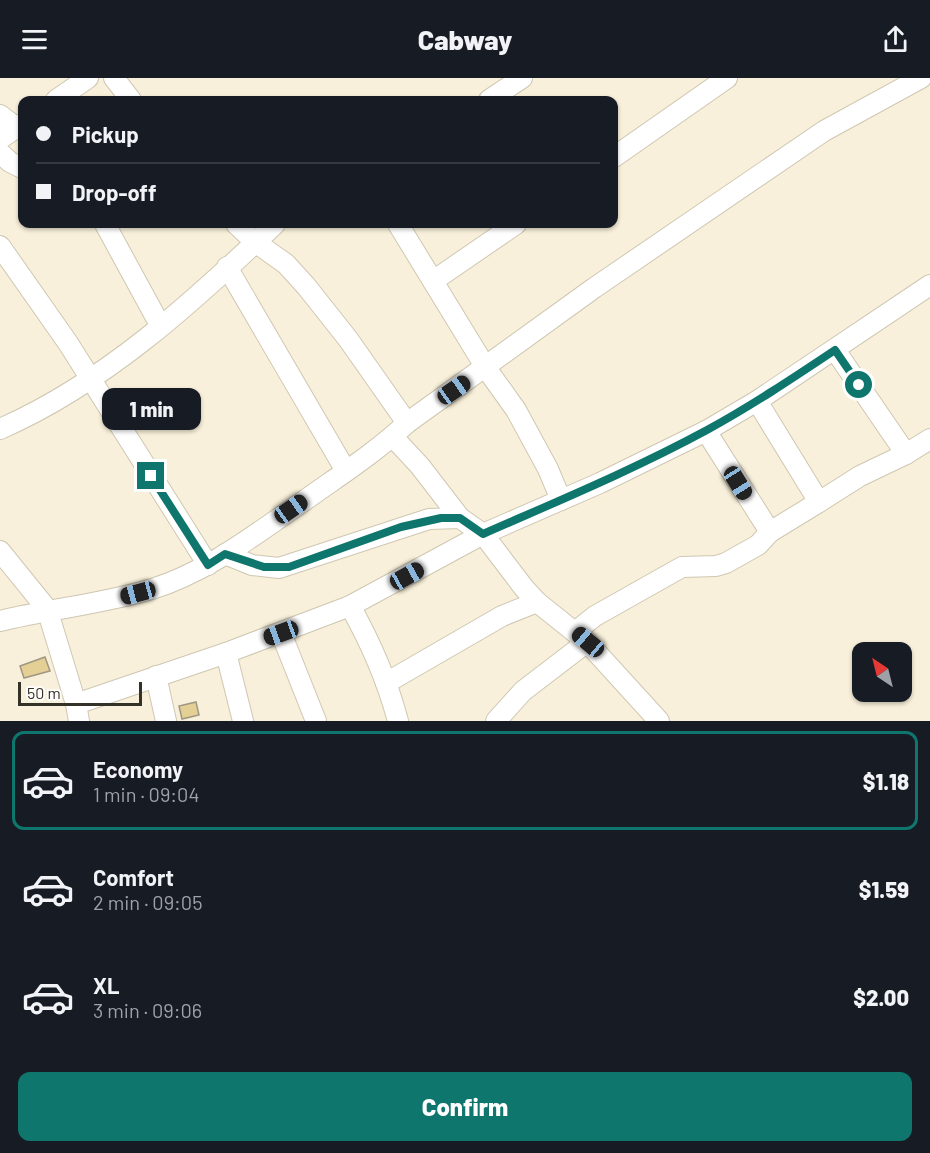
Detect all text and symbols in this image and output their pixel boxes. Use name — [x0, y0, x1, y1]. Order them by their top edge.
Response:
icon: menu — [18, 23, 51, 56]
text: Cabway — [418, 23, 512, 55]
icon: share — [879, 23, 912, 56]
text: Pickup — [72, 121, 139, 147]
text: Drop-off — [72, 179, 156, 205]
route start — [845, 371, 872, 398]
car — [434, 372, 474, 408]
callout: 1 min — [102, 389, 201, 431]
text: 1 min — [130, 397, 173, 421]
route end — [137, 462, 164, 489]
car — [721, 463, 755, 503]
car — [271, 491, 311, 527]
car — [387, 559, 427, 593]
car — [118, 580, 158, 606]
car — [261, 618, 301, 648]
car — [568, 624, 608, 660]
north arrow — [852, 642, 912, 702]
map controls — [852, 642, 912, 702]
scale bar — [18, 679, 142, 706]
text: 50 m — [27, 683, 61, 702]
icon: car — [21, 754, 75, 808]
text: Economy — [93, 756, 183, 782]
text: $1.18 — [863, 768, 909, 794]
text: 1 min · 09:04 — [93, 782, 199, 806]
icon: car — [21, 862, 75, 916]
text: Comfort — [93, 864, 174, 890]
text: $1.59 — [859, 876, 909, 902]
text: 2 min · 09:05 — [93, 890, 202, 914]
icon: car — [21, 970, 75, 1024]
text: XL — [93, 972, 119, 998]
text: $2.00 — [853, 984, 909, 1010]
text: 3 min · 09:06 — [93, 998, 202, 1022]
button: Confirm — [18, 1072, 912, 1141]

